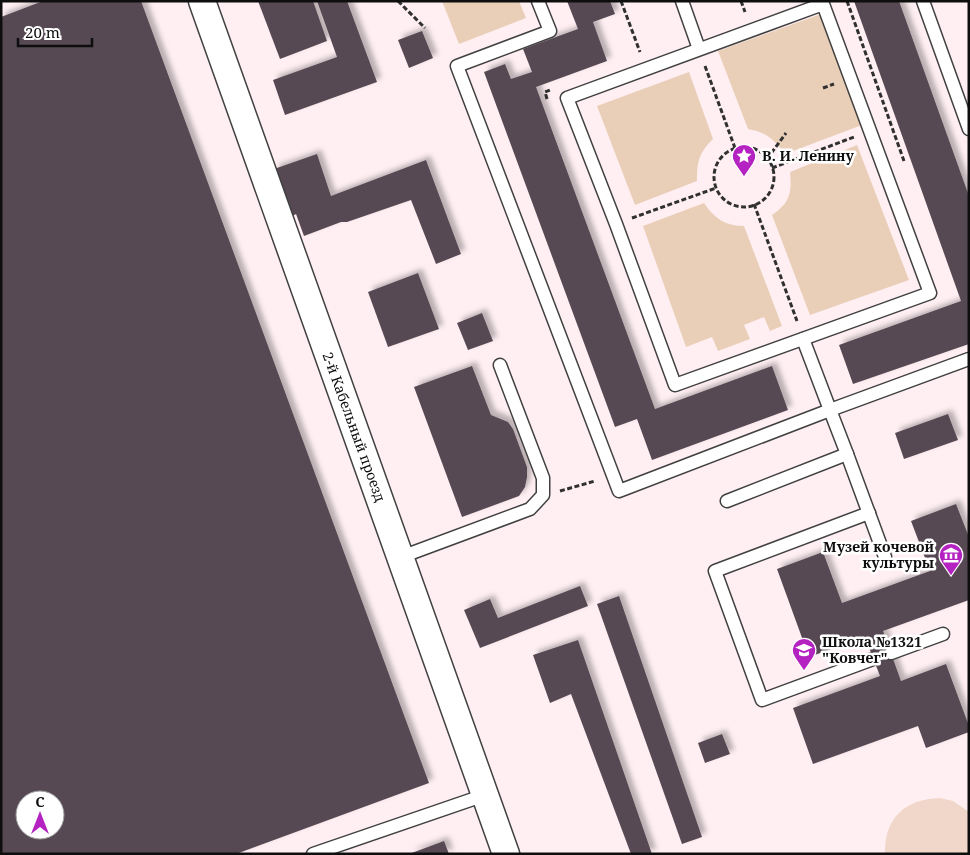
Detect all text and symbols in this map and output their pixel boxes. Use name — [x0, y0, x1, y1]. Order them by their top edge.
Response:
scale bar — [18, 15, 91, 47]
text: 20 m — [25, 22, 60, 42]
place icon: В. И. Ленину — [731, 143, 757, 177]
place label: В. И. Ленину — [762, 146, 855, 165]
street label: 2-й Кабельный проезд — [319, 349, 391, 505]
place label: Музей кочевой культуры — [823, 537, 935, 572]
museum icon: Музей кочевой культуры — [938, 542, 964, 576]
place label: Школа №1321 "Ковчег" — [822, 632, 922, 667]
school or university icon: Школа №1321 "Ковчег" — [791, 637, 817, 671]
north arrow — [15, 790, 65, 840]
text: С — [35, 792, 45, 811]

